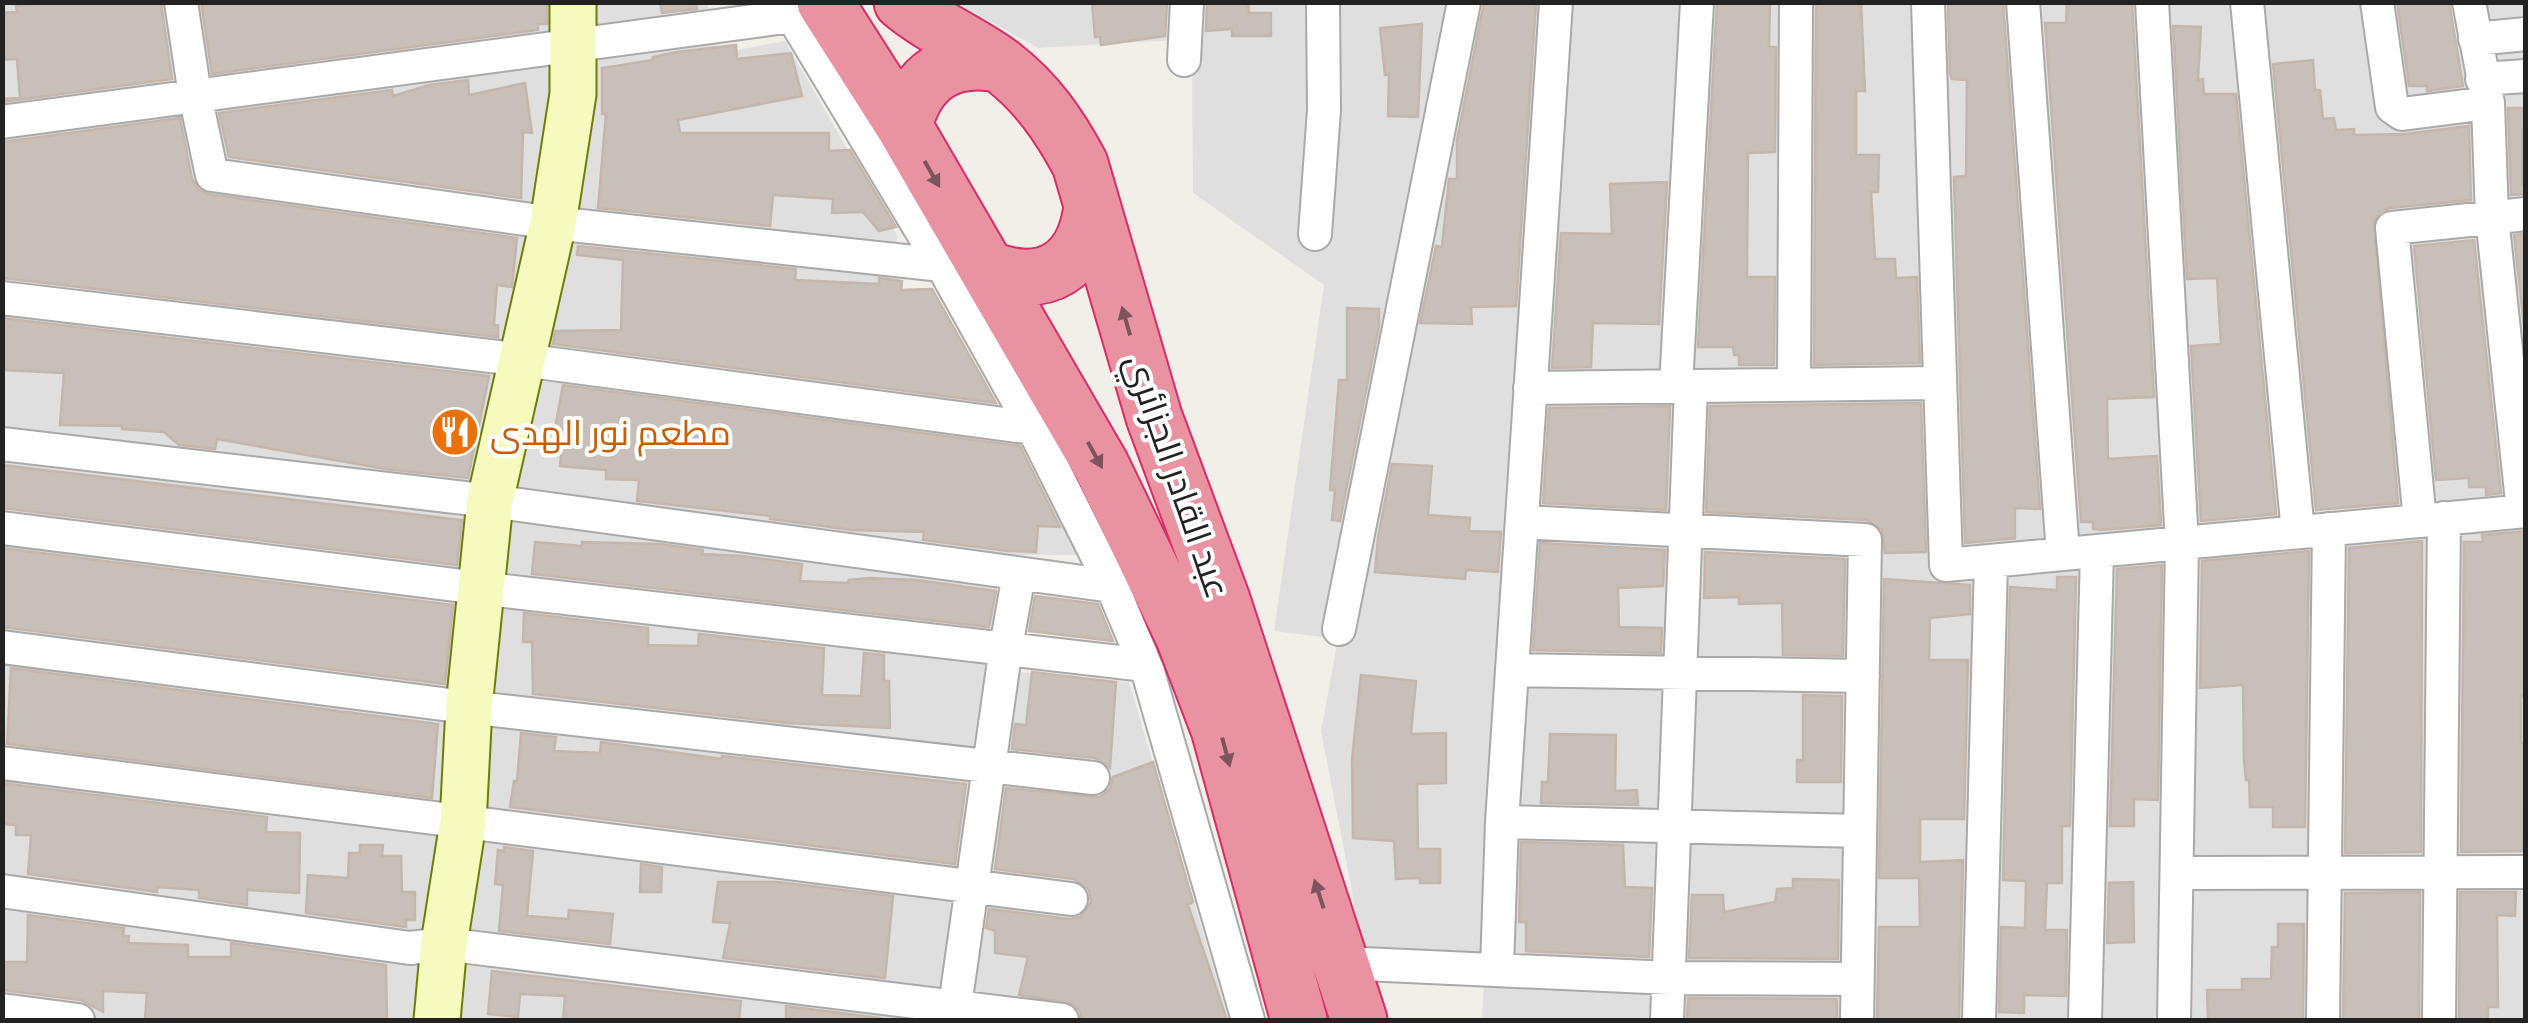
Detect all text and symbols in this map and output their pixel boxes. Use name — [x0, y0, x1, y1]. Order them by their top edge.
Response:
one-way arrow — [923, 160, 940, 188]
one-way arrow — [1117, 305, 1133, 336]
street label: عبد القادر الجزائري — [1111, 348, 1242, 605]
restaurant icon: مطعم نور الهدى — [429, 406, 481, 458]
place label: مطعم نور الهدى — [490, 409, 731, 457]
one-way arrow — [1086, 441, 1104, 469]
one-way arrow — [1218, 737, 1234, 768]
one-way arrow — [1311, 879, 1326, 909]

